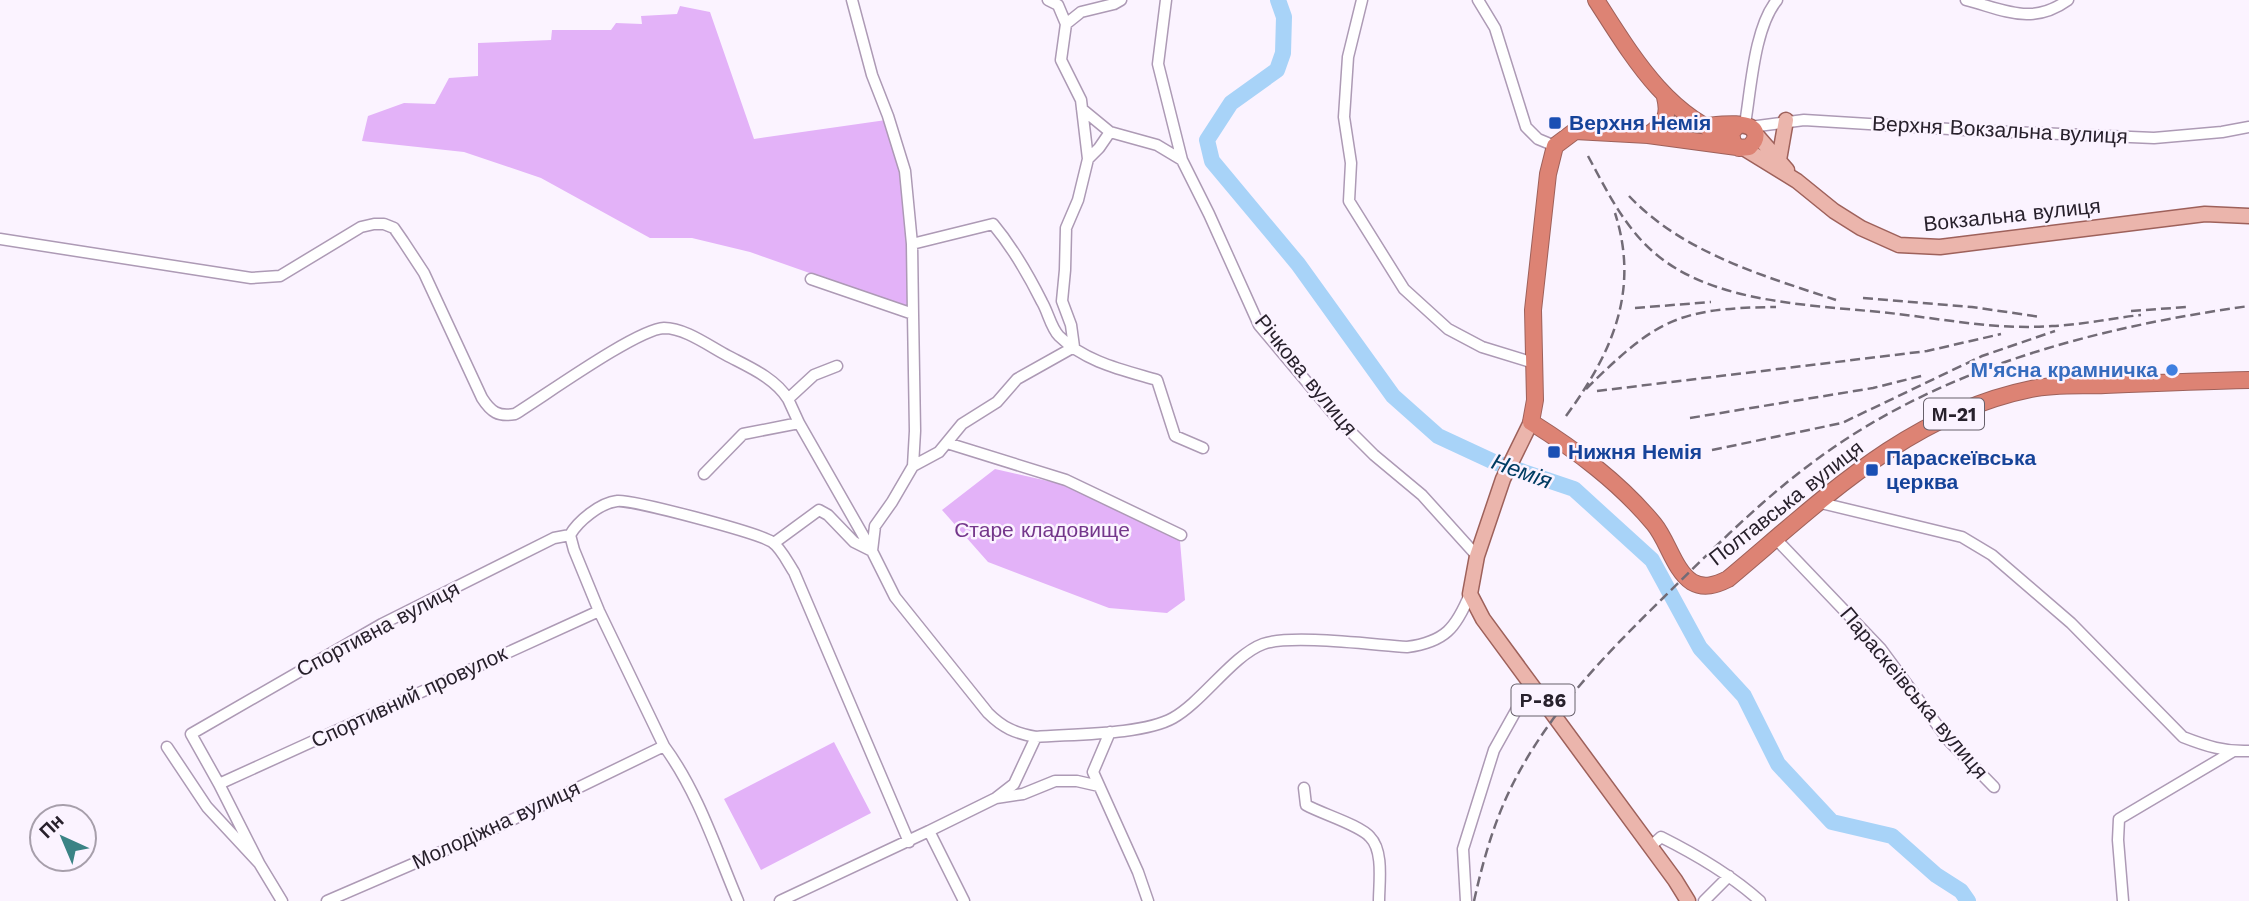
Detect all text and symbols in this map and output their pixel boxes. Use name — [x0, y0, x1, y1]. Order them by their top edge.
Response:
place label: Верхня Немія — [1569, 110, 1711, 135]
street label: Верхня Вокзальна вулиця — [1872, 110, 2128, 149]
marker: Верхня Немія — [1547, 115, 1563, 131]
street label: Вокзальна вулиця — [1922, 193, 2102, 236]
street label: Річкова вулиця — [1250, 309, 1363, 440]
place label: М'ясна крамничка — [1970, 357, 2158, 382]
marker: М'ясна крамничка — [2164, 362, 2180, 378]
road number: М-21 — [1924, 398, 1984, 430]
street label: Полтавська вулиця — [1704, 435, 1868, 571]
place label: Нижня Немія — [1568, 439, 1702, 464]
marker: Нижня Немія — [1546, 444, 1562, 460]
place label: Параскеївська церква — [1886, 445, 2037, 494]
water label: Немія — [1488, 448, 1556, 495]
marker: Параскеївська церква — [1864, 462, 1880, 478]
park label: Старе кладовище — [954, 517, 1130, 542]
street label: Спортивна вулиця — [292, 575, 463, 682]
street label: Параскеївська вулиця — [1835, 602, 1994, 784]
street label: Спортивний провулок — [307, 640, 511, 753]
road number: Р-86 — [1512, 684, 1574, 716]
street label: Молодіжна вулиця — [408, 775, 584, 874]
north arrow — [28, 803, 98, 873]
text: Пн — [35, 809, 69, 843]

